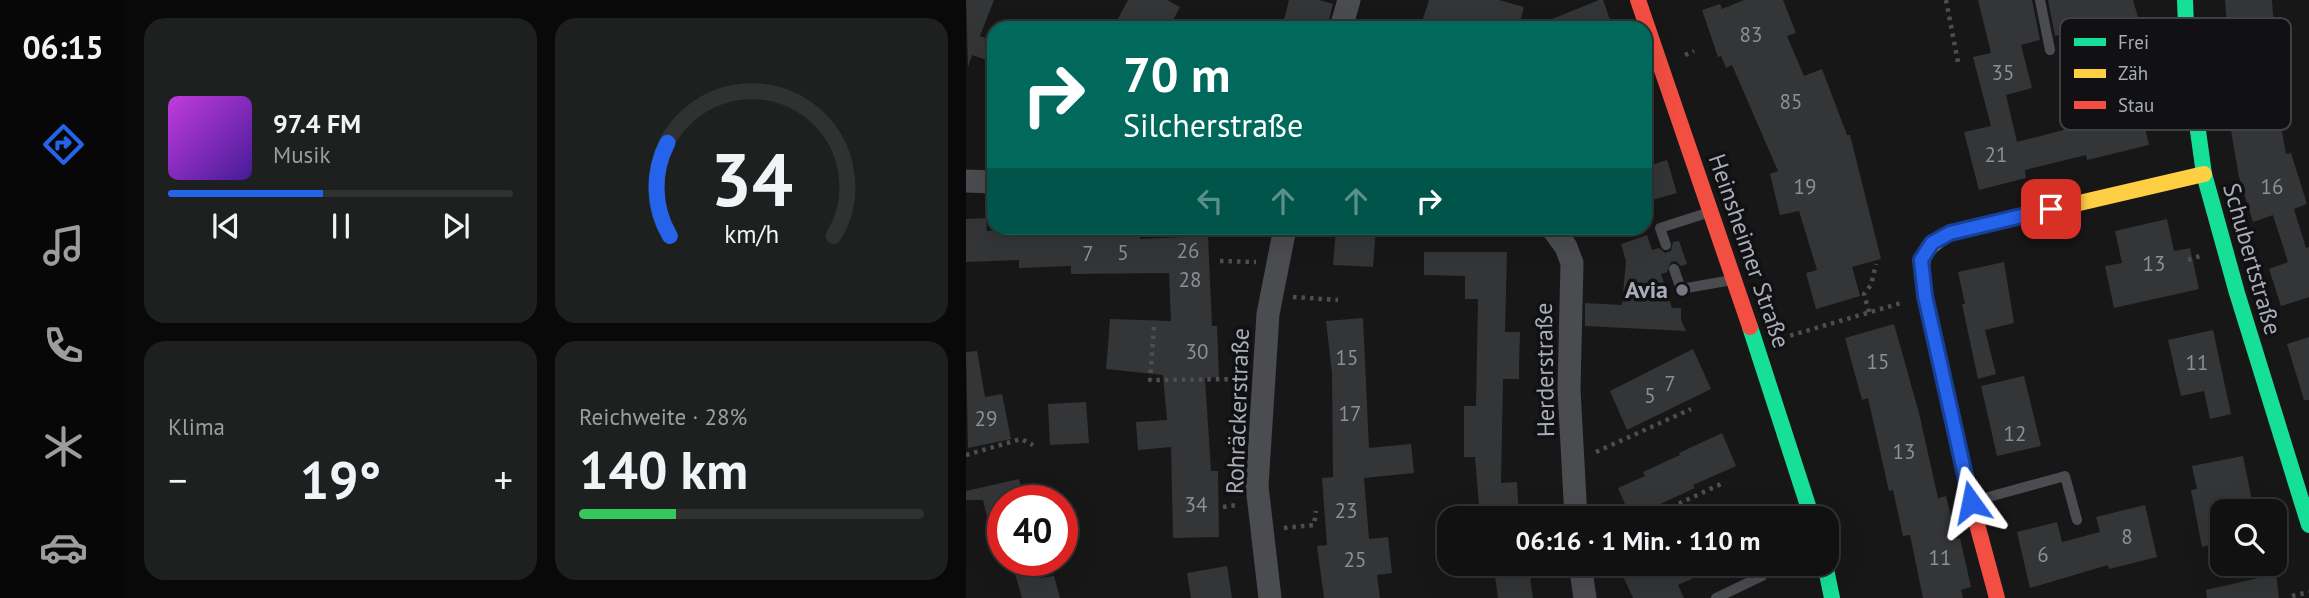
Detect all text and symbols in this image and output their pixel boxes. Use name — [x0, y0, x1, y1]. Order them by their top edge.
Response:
legend — [2060, 18, 2291, 130]
house number: 83 — [1740, 21, 1762, 48]
text: 06:15 — [22, 26, 104, 68]
text: Frei — [2118, 30, 2149, 54]
text: 70 m — [1123, 42, 1230, 106]
icon: right — [1008, 49, 1099, 140]
house number: 35 — [1992, 59, 2014, 86]
text: Zäh — [2118, 61, 2148, 85]
house number: 85 — [1780, 88, 1802, 115]
text: Stau — [2118, 93, 2154, 117]
text: Silcherstraße — [1123, 104, 1303, 146]
text: 97.4 FM — [273, 107, 361, 140]
icon: directions — [39, 120, 88, 169]
text: 34 — [710, 133, 793, 227]
text: Musik — [273, 140, 330, 169]
house number: 21 — [1985, 141, 2007, 168]
street label: Heinsheimer Straße — [1702, 150, 1797, 352]
house number: 19 — [1794, 173, 1816, 200]
house number: 16 — [2261, 173, 2283, 200]
pin — [2021, 179, 2081, 239]
street label: Schubertstraße — [2216, 179, 2289, 338]
icon: left — [1191, 182, 1229, 220]
icon: ahead — [1264, 182, 1302, 220]
icon: ahead — [1337, 182, 1375, 220]
icon: right — [1410, 182, 1448, 220]
icon: arrive — [2032, 190, 2070, 228]
icon: previous — [207, 207, 245, 245]
icon: pause — [322, 207, 360, 245]
icon: next — [437, 207, 475, 245]
text: km/h — [724, 218, 779, 250]
icon: music — [39, 221, 88, 270]
house number: 26 — [1177, 237, 1199, 264]
house number: 5 — [1117, 239, 1129, 266]
house number: 7 — [1082, 240, 1094, 267]
house number: 13 — [2143, 250, 2165, 277]
house number: 28 — [1179, 266, 1201, 293]
place label: Avia — [1625, 274, 1668, 305]
marker: Avia — [1674, 282, 1690, 298]
street label: Herderstraße — [1528, 303, 1561, 437]
icon: phone — [39, 321, 88, 370]
street label: Rohräckerstraße — [1219, 327, 1256, 495]
house number: 30 — [1186, 338, 1208, 365]
house number: 15 — [1336, 344, 1358, 371]
house number: 15 — [1867, 348, 1889, 375]
house number: 11 — [2186, 349, 2208, 376]
house number: 7 — [1664, 370, 1676, 397]
house number: 5 — [1644, 382, 1656, 409]
house number: 17 — [1339, 400, 1361, 427]
text: Reichweite · 28% — [579, 402, 747, 431]
house number: 29 — [975, 405, 997, 432]
text: Klima — [168, 412, 225, 441]
house number: 12 — [2004, 420, 2026, 447]
icon: climate — [39, 422, 88, 471]
text: 140 km — [579, 436, 748, 503]
house number: 13 — [1893, 438, 1915, 465]
text: 19° — [300, 446, 381, 513]
text: − — [168, 455, 187, 504]
text: + — [494, 455, 513, 504]
position arrow — [1934, 465, 2008, 539]
speed limit sign: 40 — [987, 485, 1078, 576]
house number: 34 — [1185, 491, 1207, 518]
house number: 23 — [1335, 497, 1357, 524]
map controls — [2210, 499, 2287, 576]
button: search — [2210, 499, 2287, 576]
icon: car — [39, 523, 88, 572]
house number: 8 — [2121, 523, 2133, 550]
text: 06:16 · 1 Min. · 110 m — [1515, 524, 1761, 557]
house number: 6 — [2037, 541, 2049, 568]
house number: 11 — [1929, 544, 1951, 571]
house number: 25 — [1344, 546, 1366, 573]

